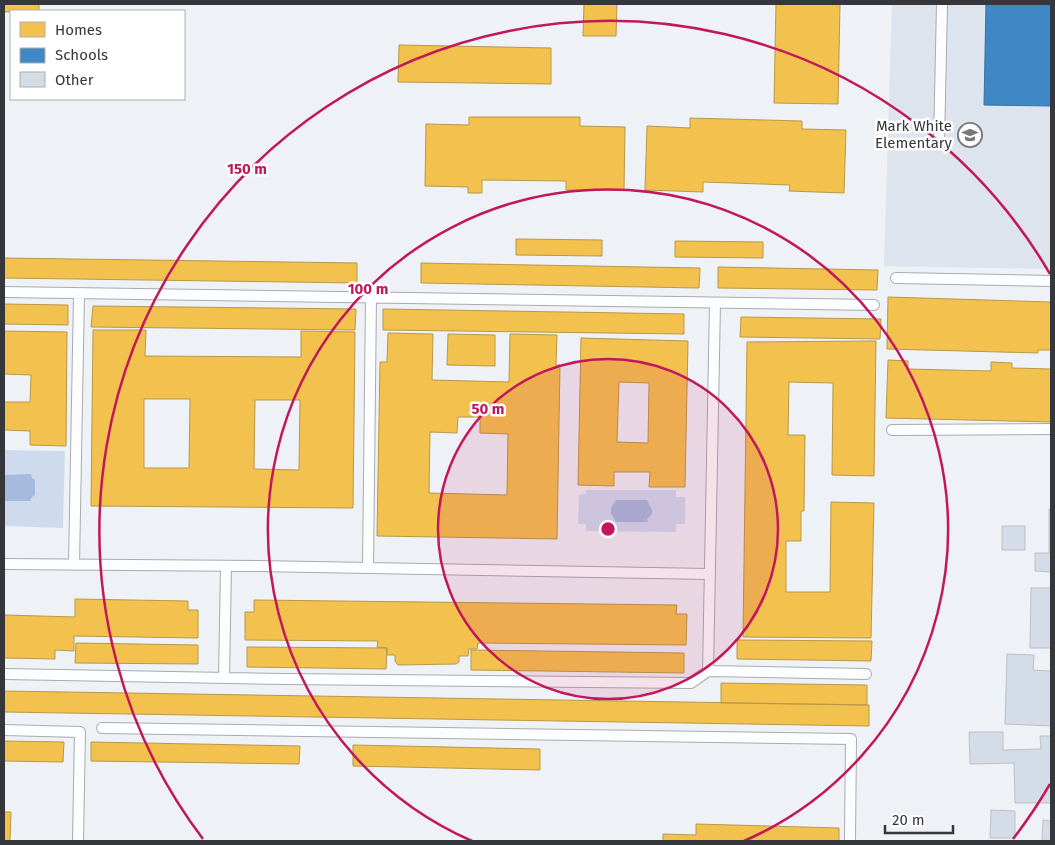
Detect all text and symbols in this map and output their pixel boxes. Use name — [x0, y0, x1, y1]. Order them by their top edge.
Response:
legend — [10, 10, 185, 100]
text: Homes — [55, 21, 102, 39]
text: Schools — [55, 46, 108, 64]
text: Other — [55, 71, 94, 89]
place label: Mark White Elementary — [875, 117, 953, 152]
school or university icon: Mark White Elementary — [957, 122, 983, 148]
text: 150 m — [227, 160, 267, 178]
text: 100 m — [348, 280, 388, 298]
text: 50 m — [471, 400, 505, 418]
centre of rings — [599, 520, 617, 538]
scale bar — [885, 802, 952, 834]
text: 20 m — [892, 811, 925, 829]

